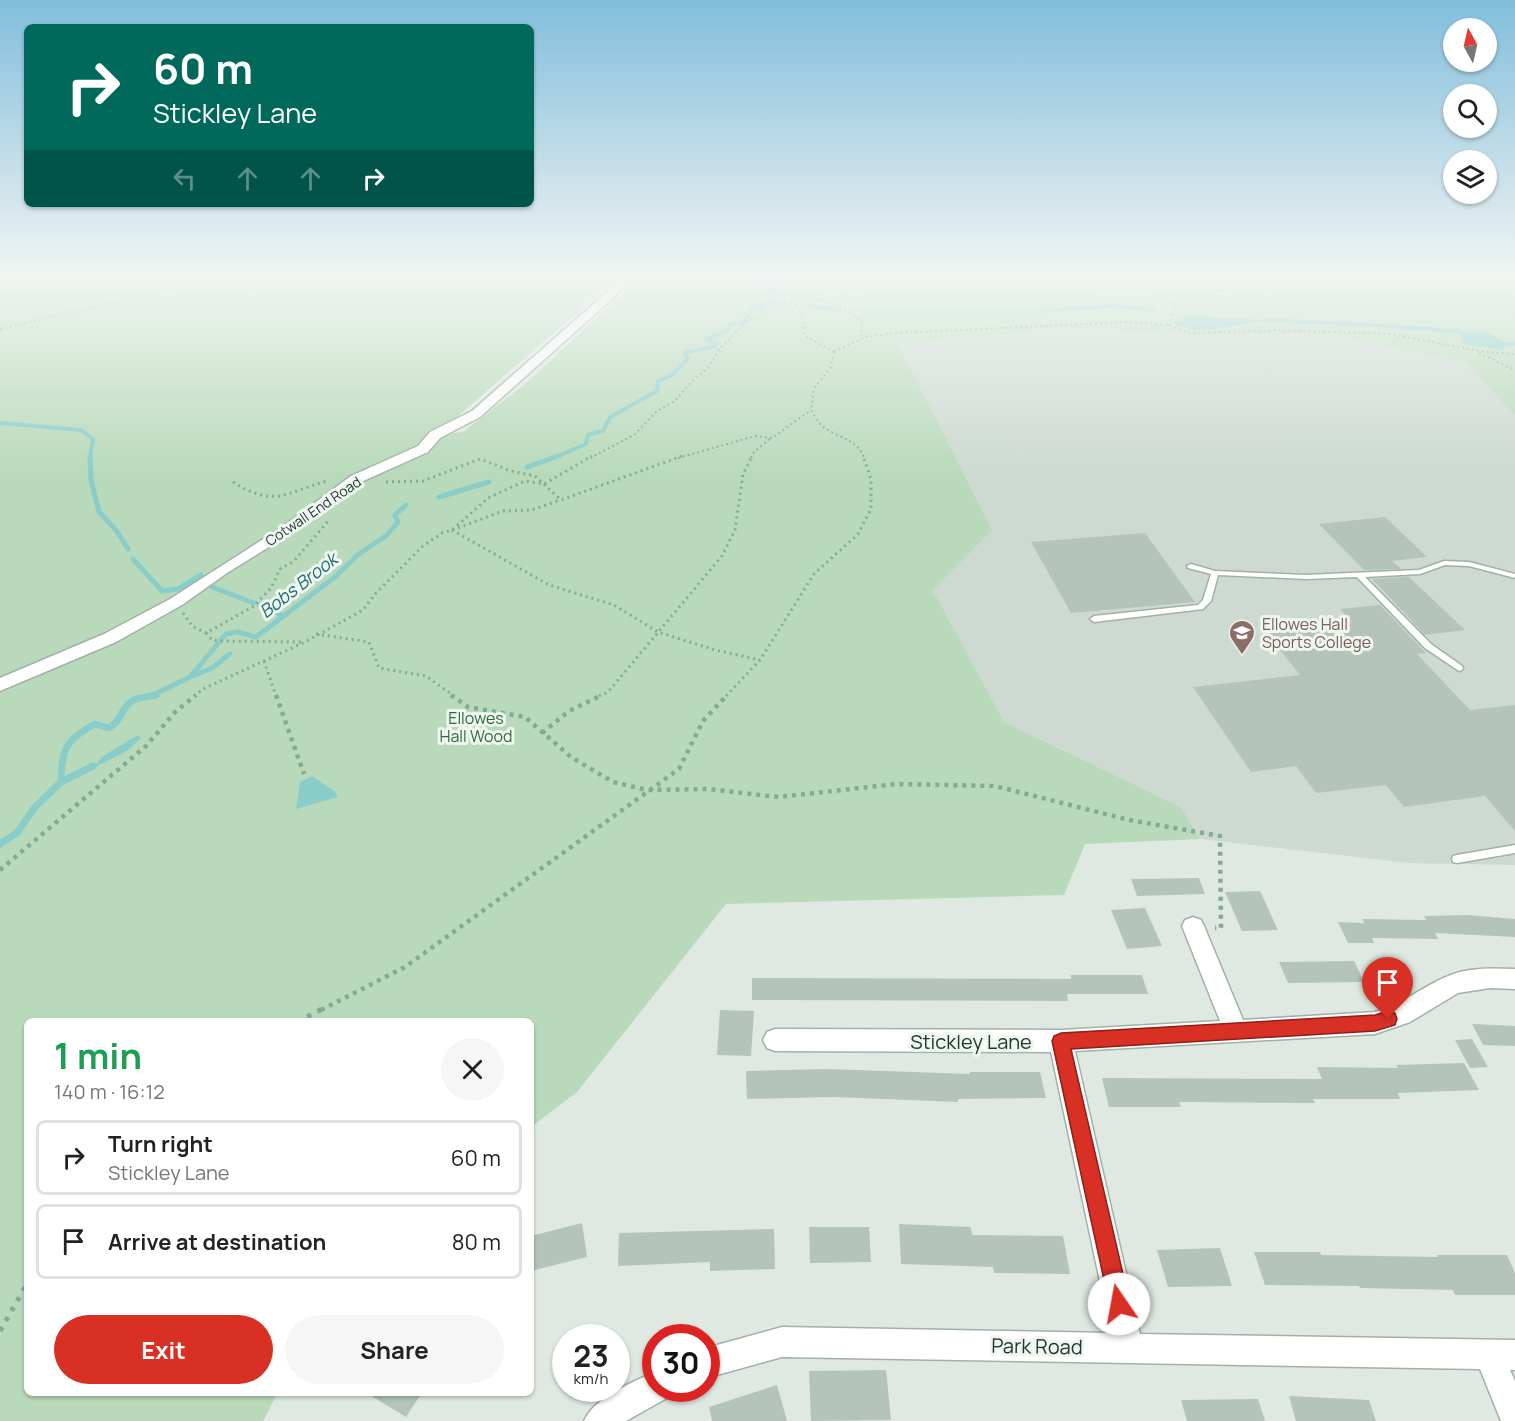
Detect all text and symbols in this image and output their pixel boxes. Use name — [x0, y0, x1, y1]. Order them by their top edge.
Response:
north arrow — [1443, 18, 1497, 72]
map controls — [1443, 18, 1497, 204]
text: 60 m — [153, 39, 253, 97]
icon: right — [54, 48, 132, 126]
button: search — [1443, 84, 1497, 138]
text: Stickley Lane — [153, 94, 317, 131]
button: layers — [1443, 150, 1497, 204]
icon: left — [168, 162, 201, 195]
icon: ahead — [231, 162, 264, 195]
icon: ahead — [294, 162, 327, 195]
icon: right — [357, 162, 390, 195]
street label: Cotwall End Road — [261, 472, 365, 550]
water label: Bobs Brook — [254, 545, 344, 623]
place label: Ellowes Hall Sports College — [1262, 613, 1371, 653]
school or university icon: Ellowes Hall Sports College — [1227, 618, 1257, 656]
park label: Ellowes Hall Wood — [440, 707, 512, 747]
pin — [1362, 957, 1413, 1019]
icon: arrive — [1371, 966, 1404, 999]
street label: Stickley Lane — [910, 1028, 1032, 1055]
text: 1 min — [54, 1031, 142, 1080]
button: close — [441, 1038, 504, 1101]
text: 140 m · 16:12 — [54, 1078, 165, 1105]
text: Turn right — [108, 1129, 213, 1159]
icon: right — [57, 1141, 90, 1174]
text: 60 m — [451, 1143, 501, 1173]
text: Stickley Lane — [108, 1159, 230, 1186]
icon: arrive — [57, 1225, 90, 1258]
text: Arrive at destination — [108, 1227, 326, 1257]
text: 80 m — [452, 1227, 501, 1257]
position arrow — [1087, 1272, 1151, 1336]
button: Exit — [54, 1315, 273, 1384]
button: Share — [285, 1315, 504, 1384]
speed limit sign: 30 — [642, 1324, 720, 1402]
street label: Park Road — [991, 1332, 1083, 1360]
text: 23 — [573, 1335, 609, 1376]
text: km/h — [574, 1368, 608, 1389]

